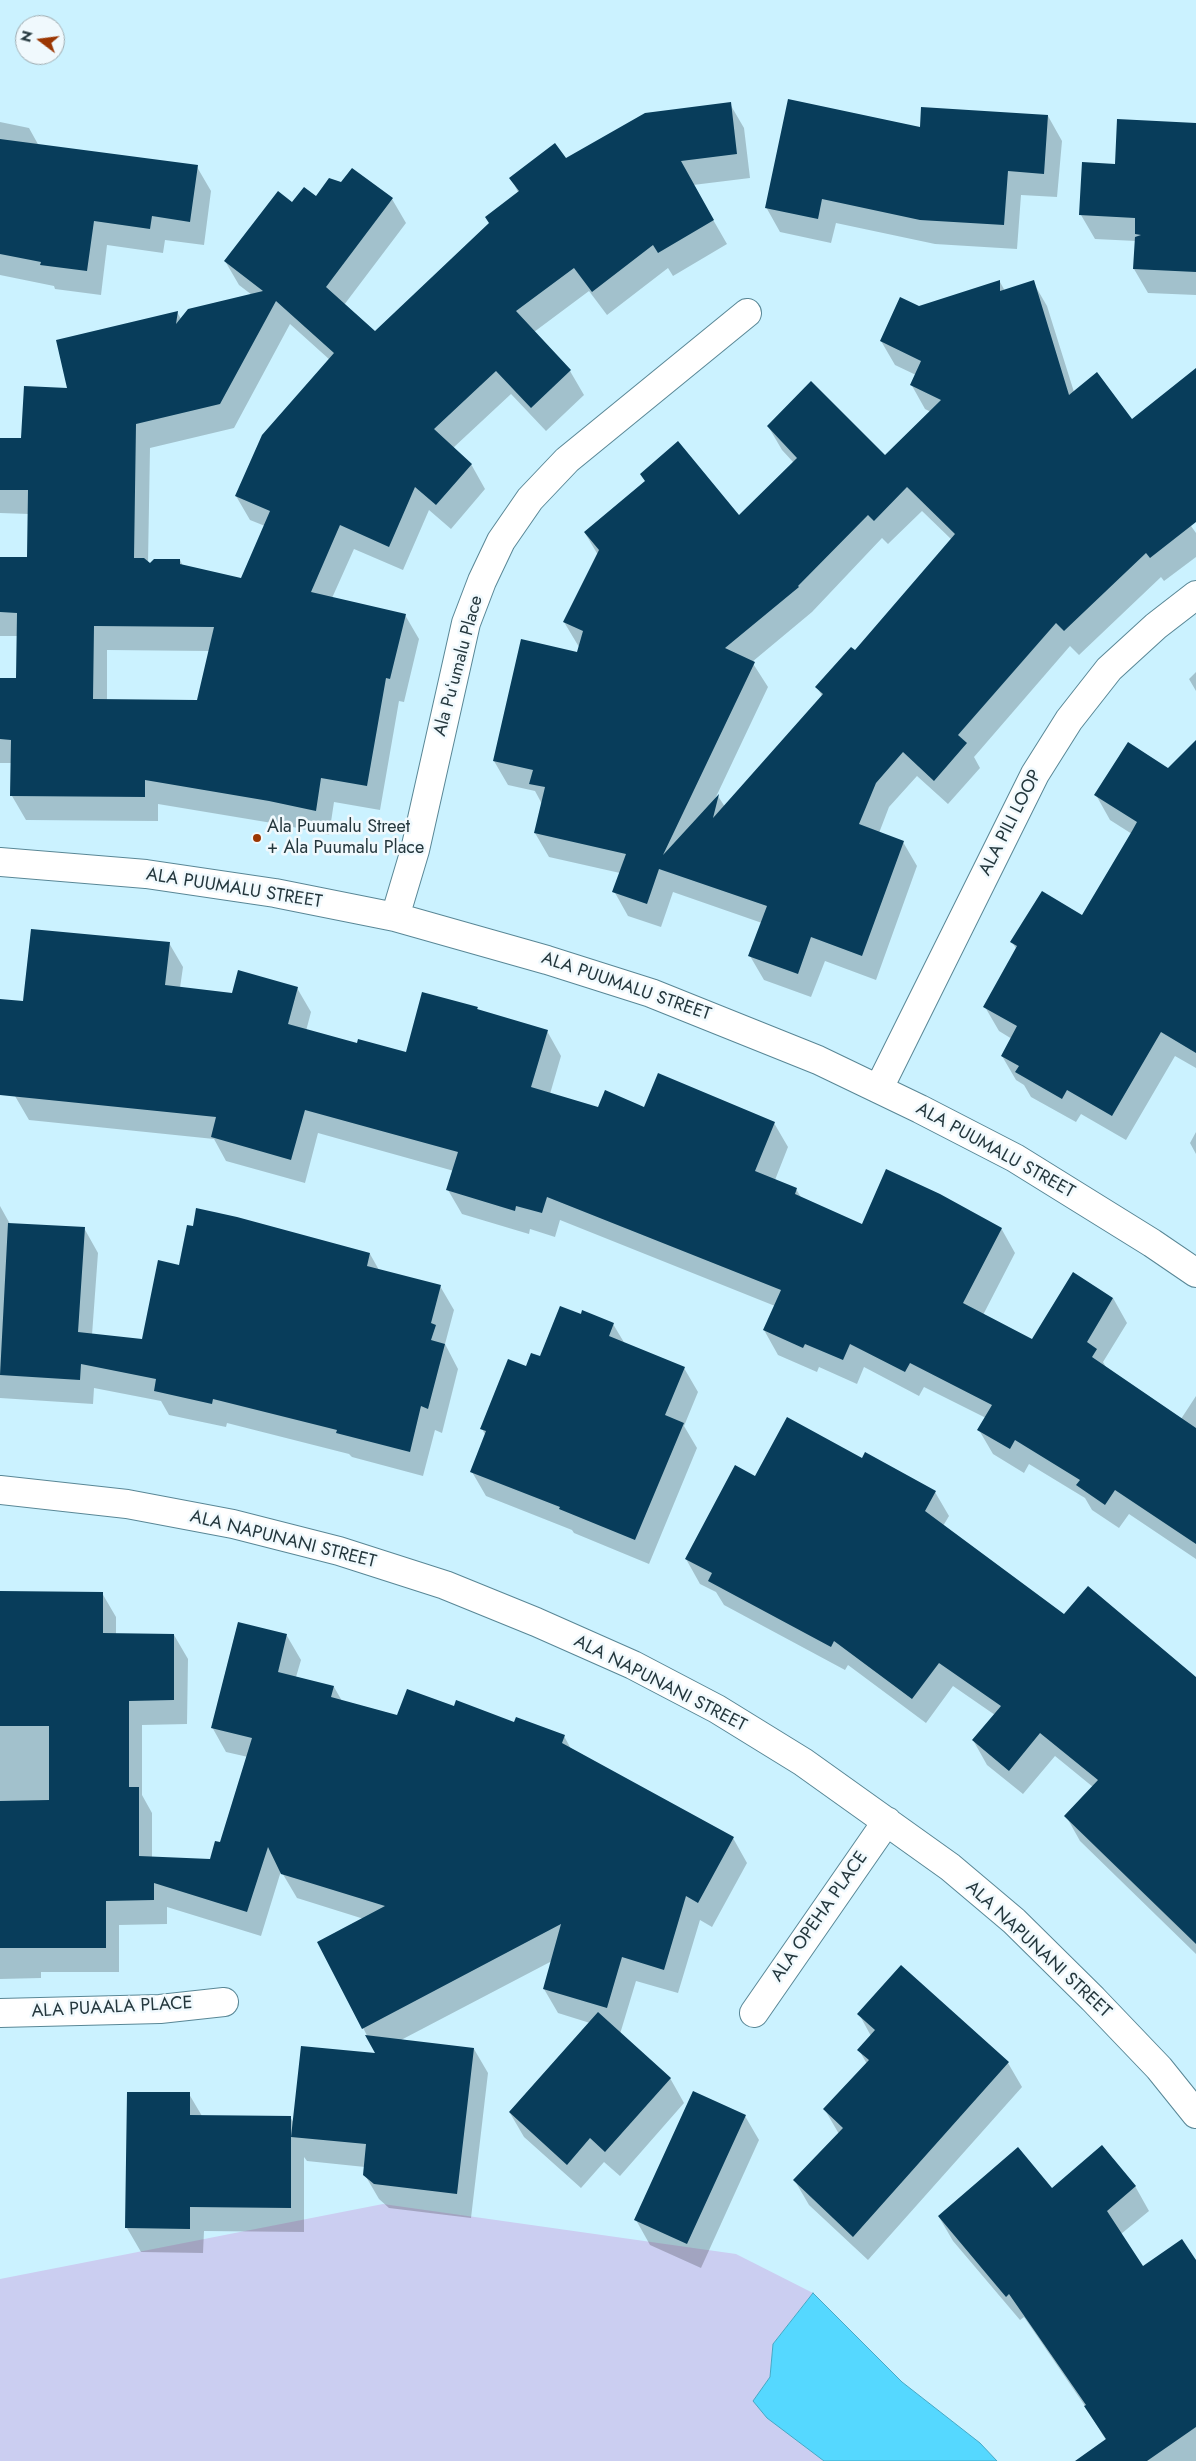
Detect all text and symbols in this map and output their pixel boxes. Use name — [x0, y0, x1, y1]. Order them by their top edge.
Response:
north arrow — [15, 15, 65, 65]
text: N — [15, 28, 38, 44]
street label: Ala Puʻumalu Place — [430, 593, 488, 739]
street label: ALA PILI LOOP — [975, 766, 1047, 880]
place label: Ala Puumalu Street + Ala Puumalu Place — [267, 817, 424, 860]
marker: Ala Puumalu Street + Ala Puumalu Place — [251, 832, 263, 844]
street label: ALA PUUMALU STREET — [144, 864, 324, 914]
street label: ALA PUUMALU STREET — [538, 948, 714, 1026]
street label: ALA PUUMALU STREET — [912, 1098, 1078, 1204]
street label: ALA NAPUNANI STREET — [188, 1506, 378, 1574]
street label: ALA NAPUNANI STREET — [570, 1631, 750, 1737]
street label: ALA OPEHA PLACE — [767, 1848, 873, 1986]
street label: ALA NAPUNANI STREET — [961, 1877, 1115, 2023]
street label: ALA PUAALA PLACE — [31, 1993, 193, 2023]

